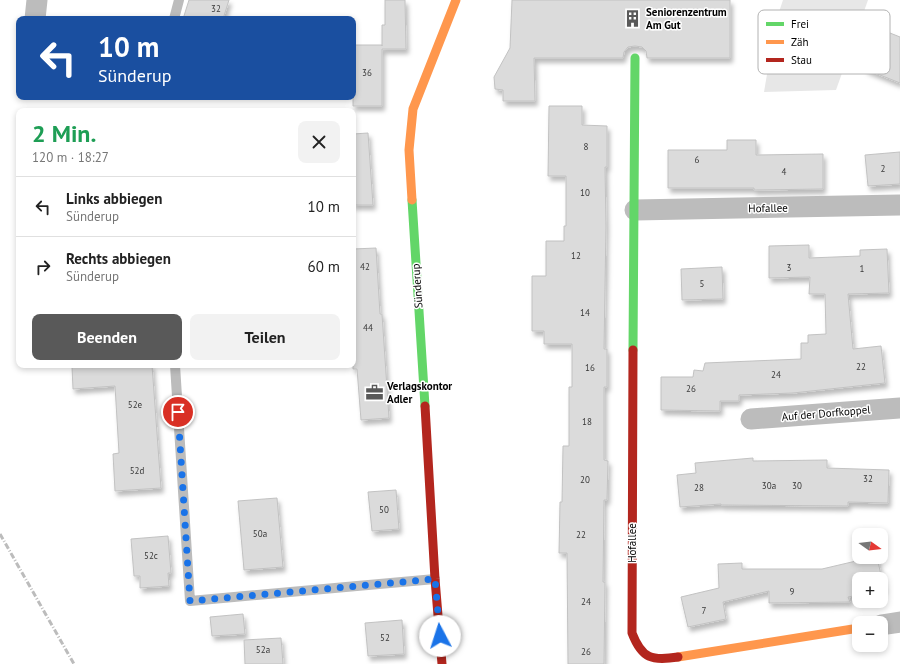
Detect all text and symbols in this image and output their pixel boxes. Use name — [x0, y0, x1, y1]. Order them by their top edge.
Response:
house number: 32 — [211, 3, 221, 14]
place label: Seniorenzentrum Am Gut — [646, 5, 727, 32]
building icon: Seniorenzentrum Am Gut — [623, 8, 643, 28]
legend — [758, 10, 890, 74]
text: Frei — [791, 17, 809, 31]
text: 10 m — [98, 28, 159, 65]
icon: left — [32, 32, 84, 84]
text: Zäh — [791, 35, 808, 49]
text: Stau — [791, 53, 812, 67]
text: Sünderup — [98, 64, 172, 87]
house number: 36 — [362, 67, 372, 78]
text: 2 Min. — [32, 118, 96, 149]
button: close — [298, 121, 340, 163]
house number: 8 — [584, 141, 589, 152]
text: 120 m · 18:27 — [32, 149, 109, 166]
house number: 6 — [695, 154, 700, 165]
house number: 2 — [881, 163, 886, 174]
house number: 4 — [782, 166, 787, 177]
house number: 10 — [580, 187, 590, 198]
text: Links abbiegen — [66, 189, 162, 208]
icon: left — [32, 196, 54, 218]
text: 10 m — [307, 197, 340, 216]
street label: Hofallee — [748, 201, 788, 215]
text: Sünderup — [66, 208, 119, 225]
text: Rechts abbiegen — [66, 249, 171, 268]
house number: 12 — [571, 250, 581, 261]
icon: right — [32, 256, 54, 278]
text: 60 m — [307, 257, 340, 276]
house number: 42 — [360, 261, 370, 272]
house number: 3 — [787, 262, 792, 273]
street label: Sünderup — [408, 263, 426, 309]
house number: 1 — [860, 263, 865, 274]
text: Sünderup — [66, 268, 119, 285]
house number: 5 — [700, 278, 705, 289]
house number: 14 — [580, 307, 590, 318]
button: Beenden — [32, 314, 182, 360]
button: Teilen — [190, 314, 340, 360]
house number: 44 — [363, 322, 373, 333]
house number: 22 — [856, 361, 866, 372]
house number: 16 — [585, 362, 595, 373]
house number: 24 — [771, 369, 781, 380]
place label: Verlagskontor Adler — [386, 379, 452, 406]
office icon: Verlagskontor Adler — [364, 382, 384, 402]
house number: 26 — [686, 383, 696, 394]
pin — [161, 395, 195, 429]
house number: 52e — [128, 399, 143, 410]
icon: arrive — [167, 401, 189, 423]
street label: Auf der Dorfkoppel — [781, 402, 872, 424]
house number: 18 — [582, 416, 592, 427]
house number: 52d — [130, 465, 144, 476]
house number: 32 — [863, 473, 873, 484]
house number: 20 — [580, 474, 590, 485]
house number: 30a — [762, 480, 776, 491]
house number: 30 — [792, 480, 802, 491]
house number: 28 — [694, 482, 704, 493]
house number: 50 — [379, 504, 389, 515]
street label: Hofallee — [625, 523, 639, 563]
house number: 50a — [253, 528, 267, 539]
north arrow — [852, 528, 888, 564]
map controls — [852, 528, 888, 652]
house number: 22 — [576, 529, 586, 540]
house number: 52c — [144, 550, 158, 561]
button: + — [852, 572, 888, 608]
house number: 9 — [790, 586, 795, 597]
house number: 24 — [581, 596, 591, 607]
house number: 7 — [702, 605, 707, 616]
position arrow — [419, 615, 461, 657]
button: − — [852, 616, 888, 652]
house number: 52 — [380, 632, 390, 643]
house number: 52a — [256, 644, 270, 655]
house number: 26 — [581, 646, 591, 657]

